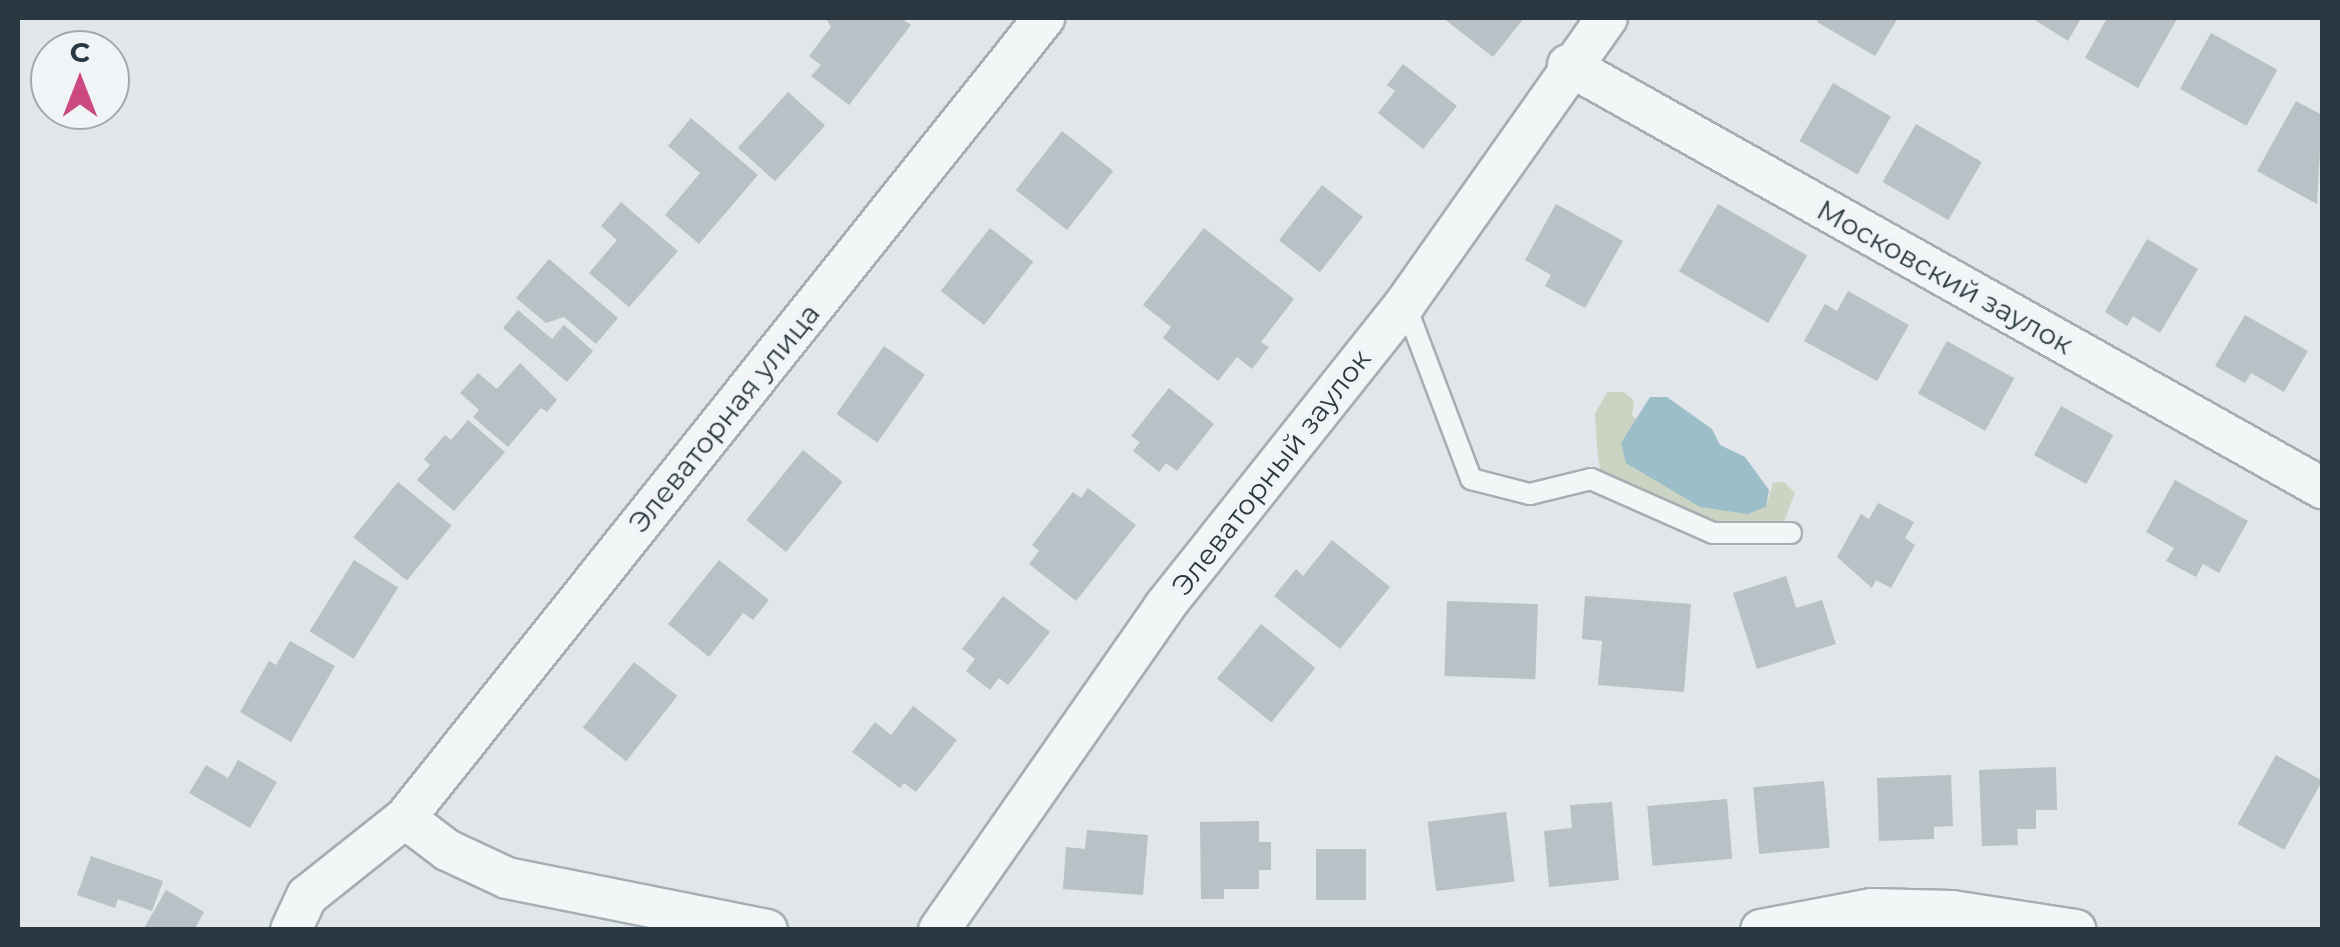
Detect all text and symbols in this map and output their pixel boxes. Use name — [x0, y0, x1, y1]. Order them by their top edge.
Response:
north arrow — [30, 30, 130, 130]
text: С — [70, 35, 90, 69]
street label: Московский заулок — [1811, 193, 2079, 361]
street label: Элеваторная улица — [622, 297, 826, 539]
street label: Элеваторный заулок — [1165, 342, 1377, 602]

